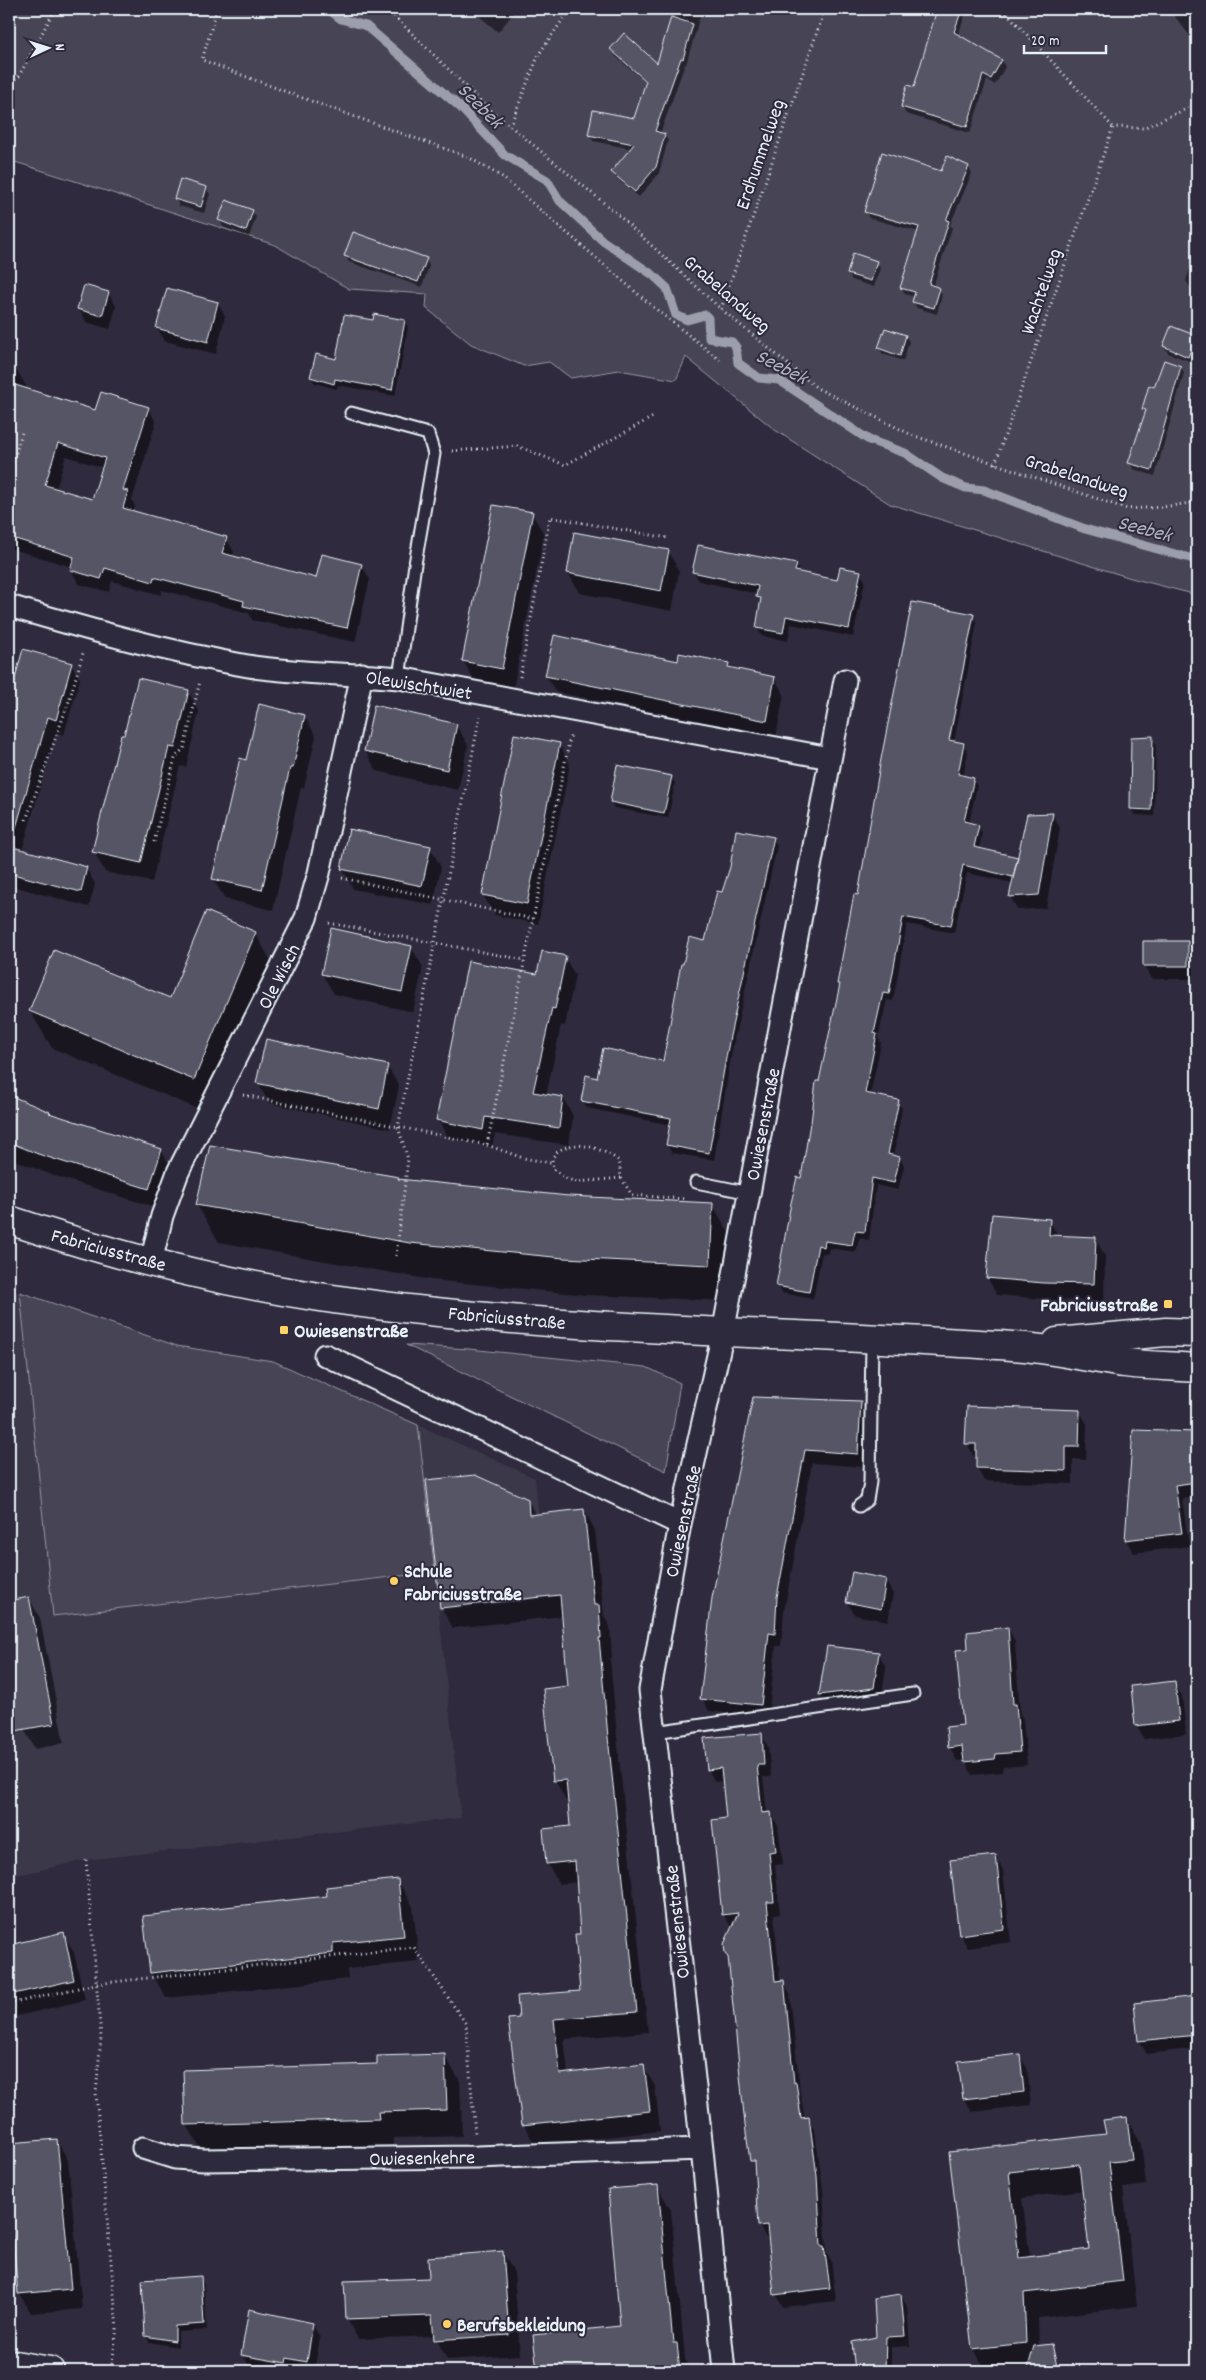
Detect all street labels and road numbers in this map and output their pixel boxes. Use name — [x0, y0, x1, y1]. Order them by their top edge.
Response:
street label: Erdhummelweg — [730, 96, 794, 214]
street label: Wachtelweg — [1015, 245, 1071, 339]
street label: Grabelandweg — [676, 249, 776, 341]
street label: Grabelandweg — [1021, 448, 1132, 508]
street label: Olewischtwiet — [363, 665, 474, 709]
street label: Ole Wisch — [252, 940, 309, 1015]
street label: Owiesenstraße — [740, 1066, 790, 1183]
street label: Fabriciusstraße — [48, 1223, 169, 1281]
street label: Fabriciusstraße — [447, 1301, 567, 1339]
street label: Owiesenstraße — [659, 1463, 711, 1580]
street label: Owiesenstraße — [659, 1863, 699, 1980]
street label: Owiesenkehre — [369, 2145, 475, 2175]

